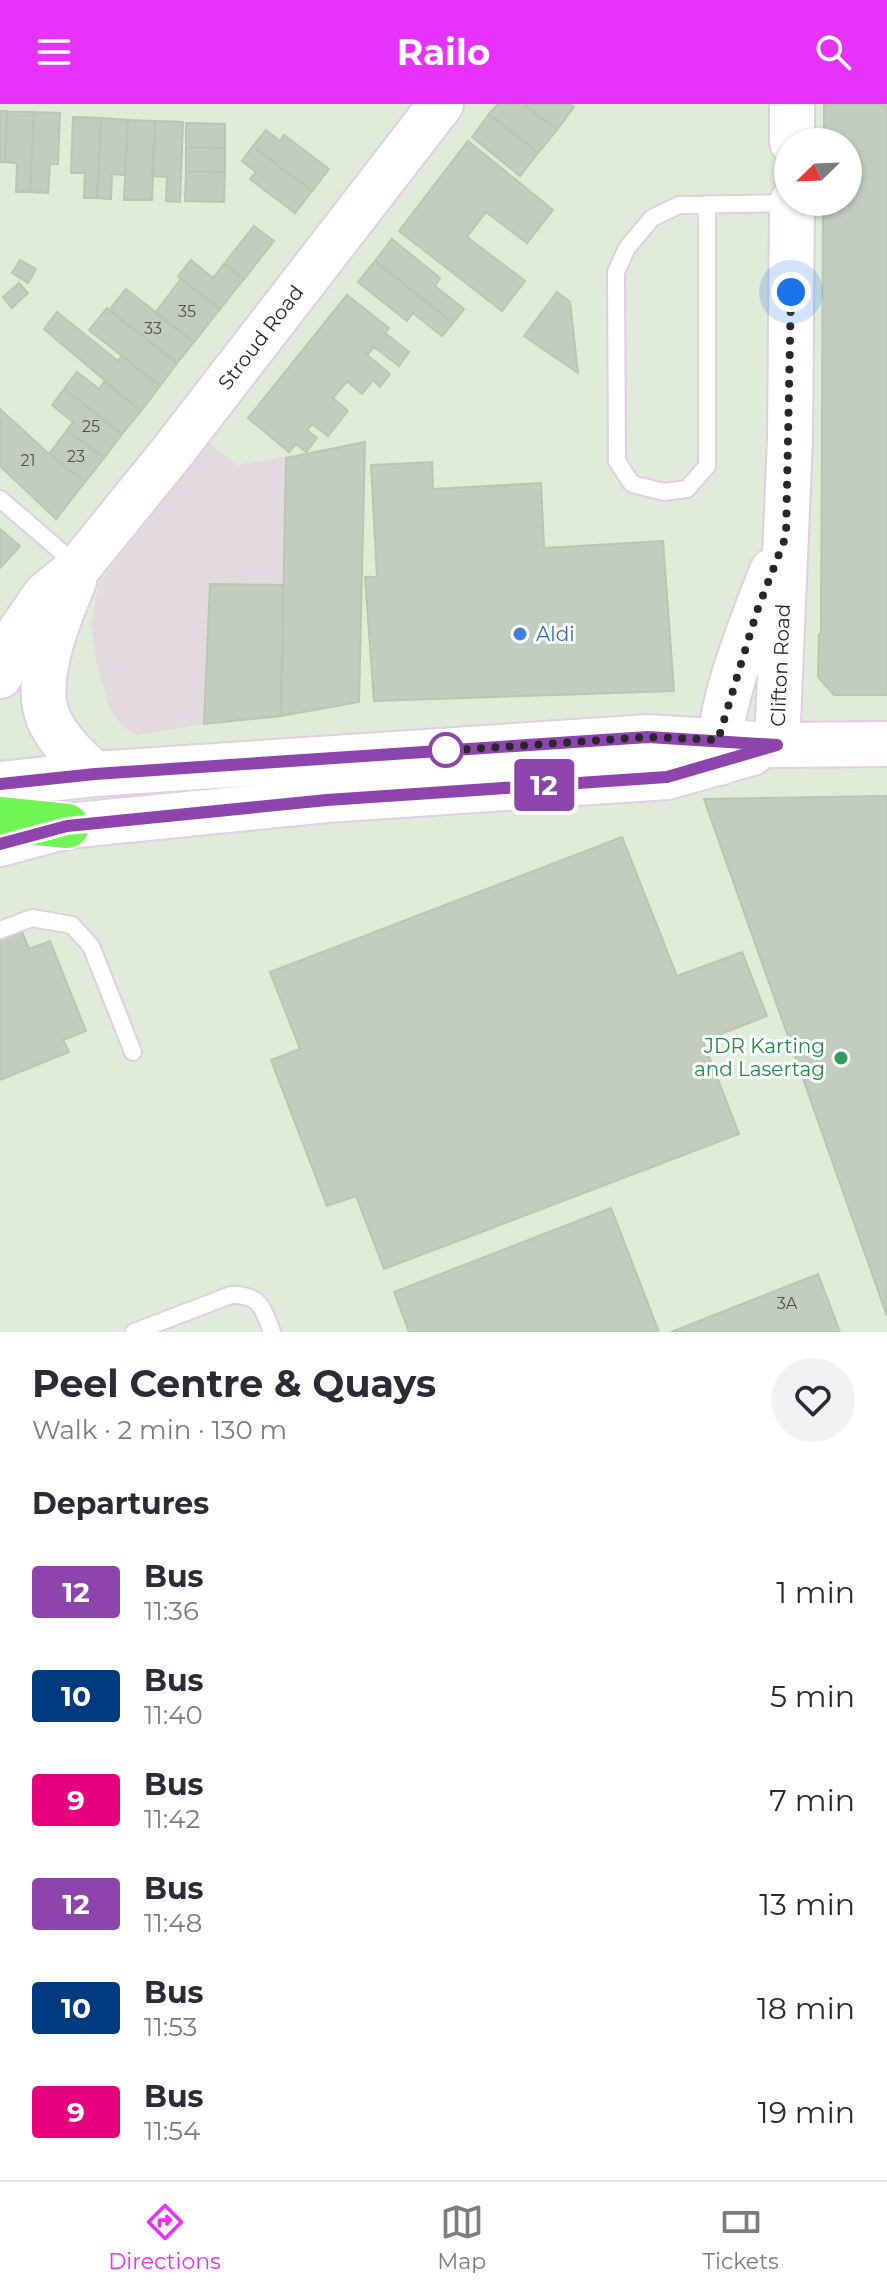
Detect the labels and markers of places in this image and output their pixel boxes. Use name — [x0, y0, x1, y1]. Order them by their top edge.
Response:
place label: Aldi — [536, 622, 575, 646]
marker: Aldi — [511, 625, 529, 643]
unlabelled marker — [429, 733, 463, 767]
place label: JDR Karting and Lasertag — [694, 1034, 825, 1081]
marker: JDR Karting and Lasertag — [832, 1049, 850, 1067]

